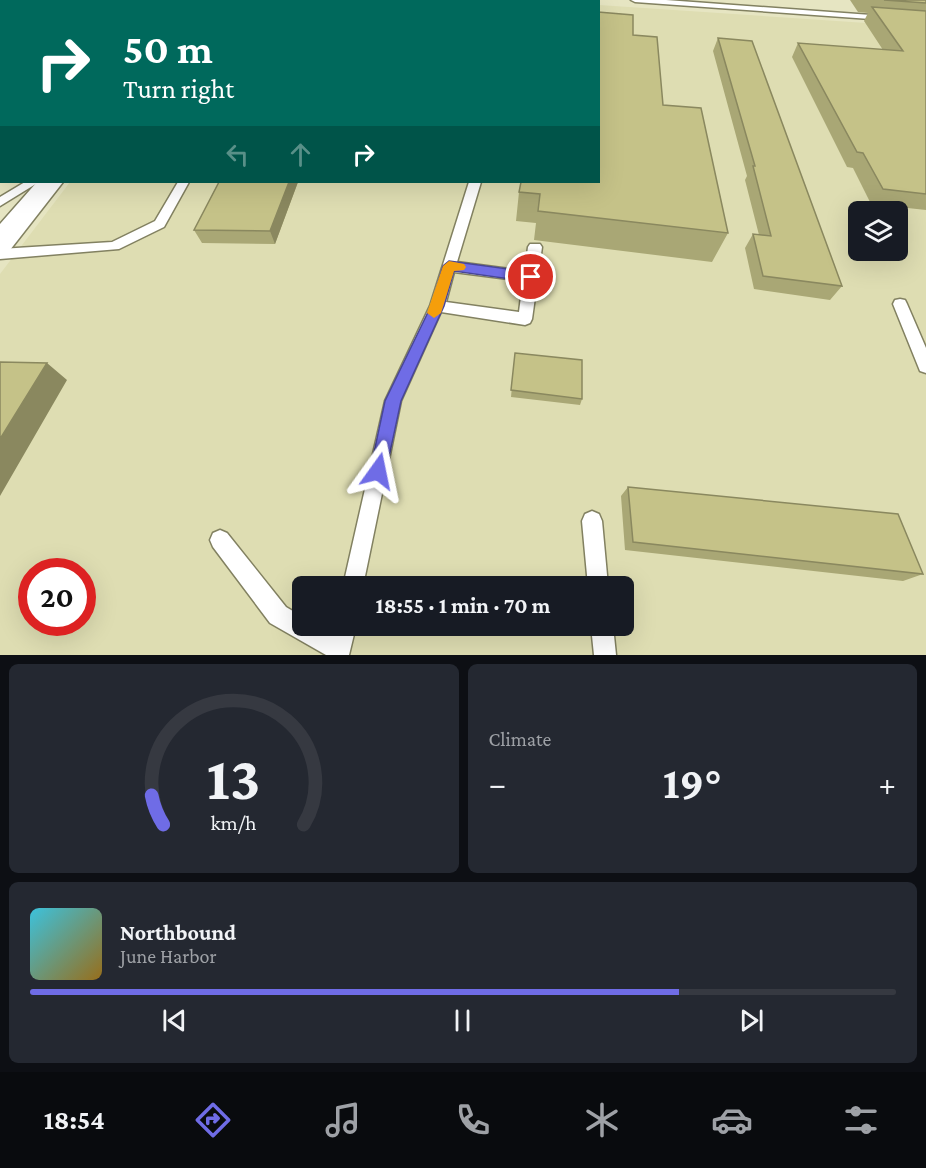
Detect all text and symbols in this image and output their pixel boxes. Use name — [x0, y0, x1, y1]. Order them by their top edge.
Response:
icon: right — [24, 24, 102, 102]
text: 50 m — [123, 25, 213, 72]
text: Turn right — [123, 74, 234, 104]
icon: left — [221, 138, 254, 171]
icon: ahead — [284, 138, 317, 171]
icon: right — [347, 138, 380, 171]
map controls — [848, 201, 908, 261]
button: layers — [848, 201, 908, 261]
pin — [505, 251, 556, 302]
icon: arrive — [514, 260, 547, 293]
position arrow — [346, 439, 410, 503]
speed limit sign: 20 — [18, 558, 96, 636]
text: 18:55 · 1 min · 70 m — [376, 593, 550, 618]
text: Climate — [489, 728, 551, 750]
text: 13 — [207, 743, 261, 812]
text: 19° — [663, 758, 722, 808]
text: − — [489, 765, 506, 802]
text: + — [879, 765, 896, 802]
text: km/h — [211, 812, 257, 836]
text: Northbound — [120, 920, 236, 945]
text: June Harbor — [120, 945, 217, 967]
icon: previous — [158, 1004, 191, 1037]
icon: pause — [446, 1004, 479, 1037]
icon: next — [735, 1004, 768, 1037]
icon: directions — [192, 1099, 234, 1141]
icon: music — [322, 1099, 364, 1141]
icon: phone — [452, 1099, 494, 1141]
icon: climate — [581, 1099, 623, 1141]
icon: car — [711, 1099, 753, 1141]
icon: filters — [840, 1099, 882, 1141]
text: 18:54 — [44, 1105, 105, 1135]

